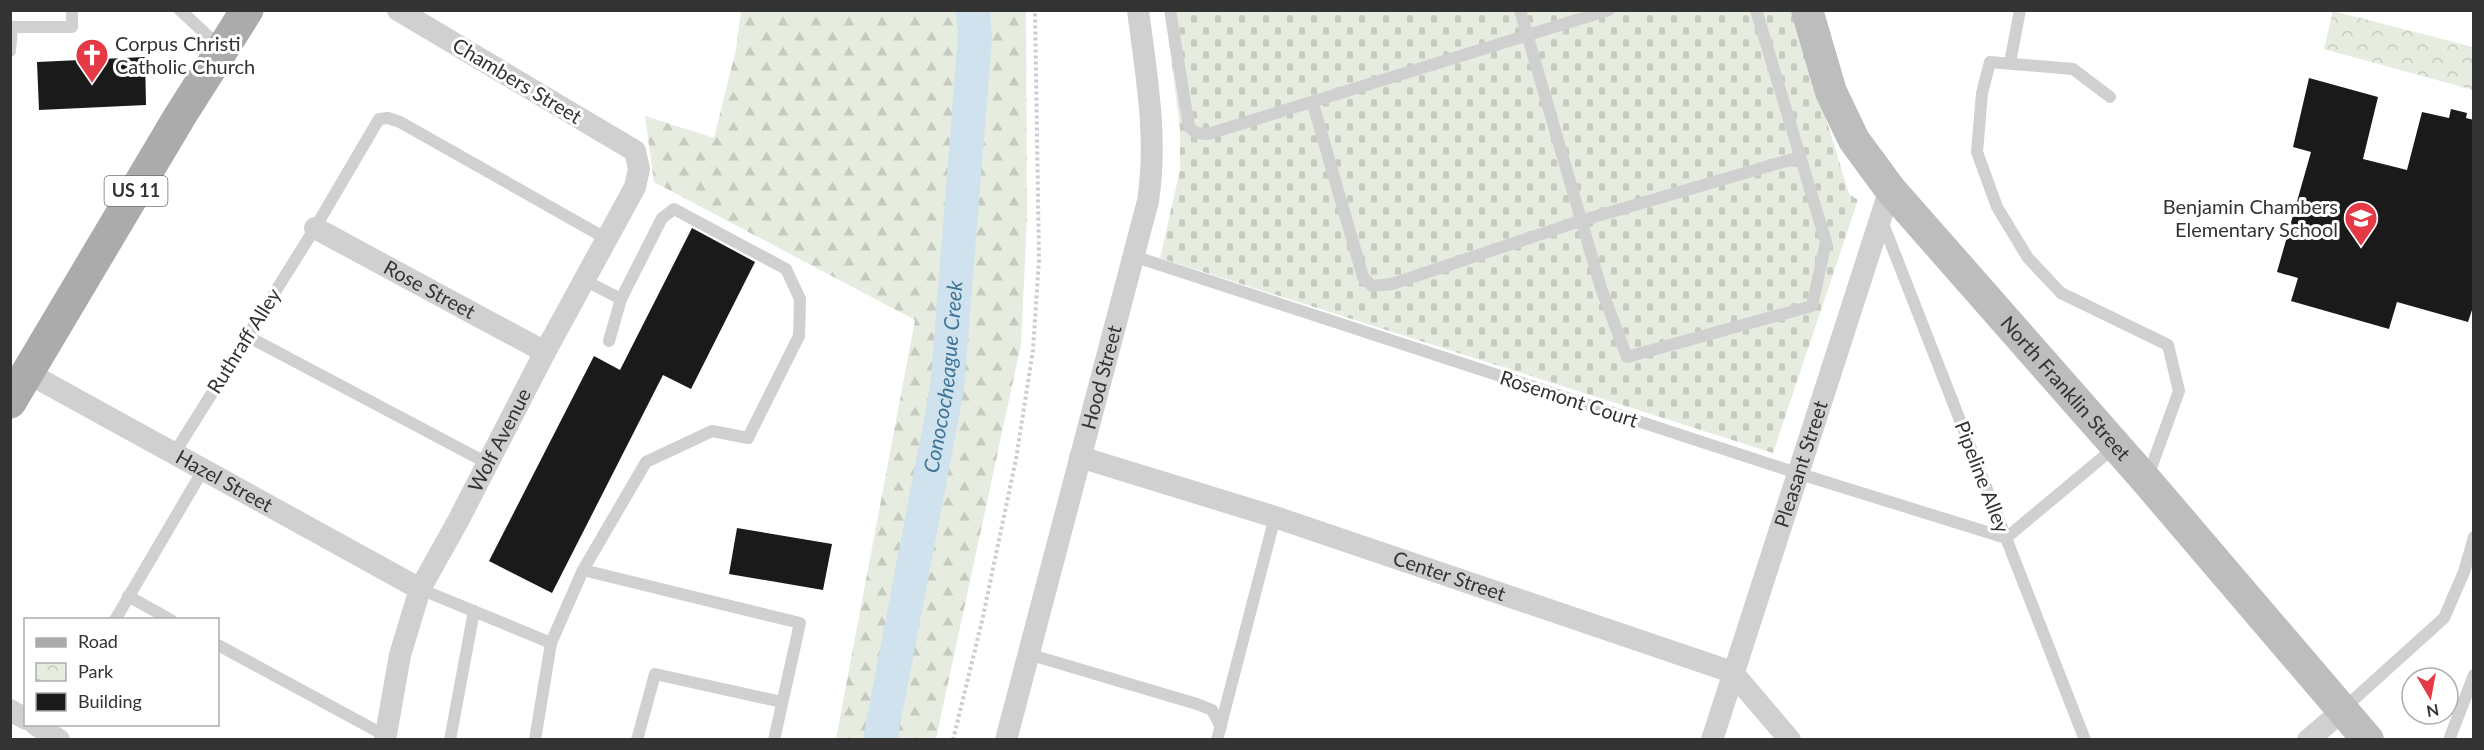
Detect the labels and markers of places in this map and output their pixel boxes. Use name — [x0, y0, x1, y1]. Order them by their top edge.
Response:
place label: Corpus Christi Catholic Church — [115, 31, 255, 78]
church icon: Corpus Christi Catholic Church — [74, 37, 110, 84]
place label: Benjamin Chambers Elementary School — [2163, 194, 2338, 241]
school or university icon: Benjamin Chambers Elementary School — [2343, 200, 2379, 247]

